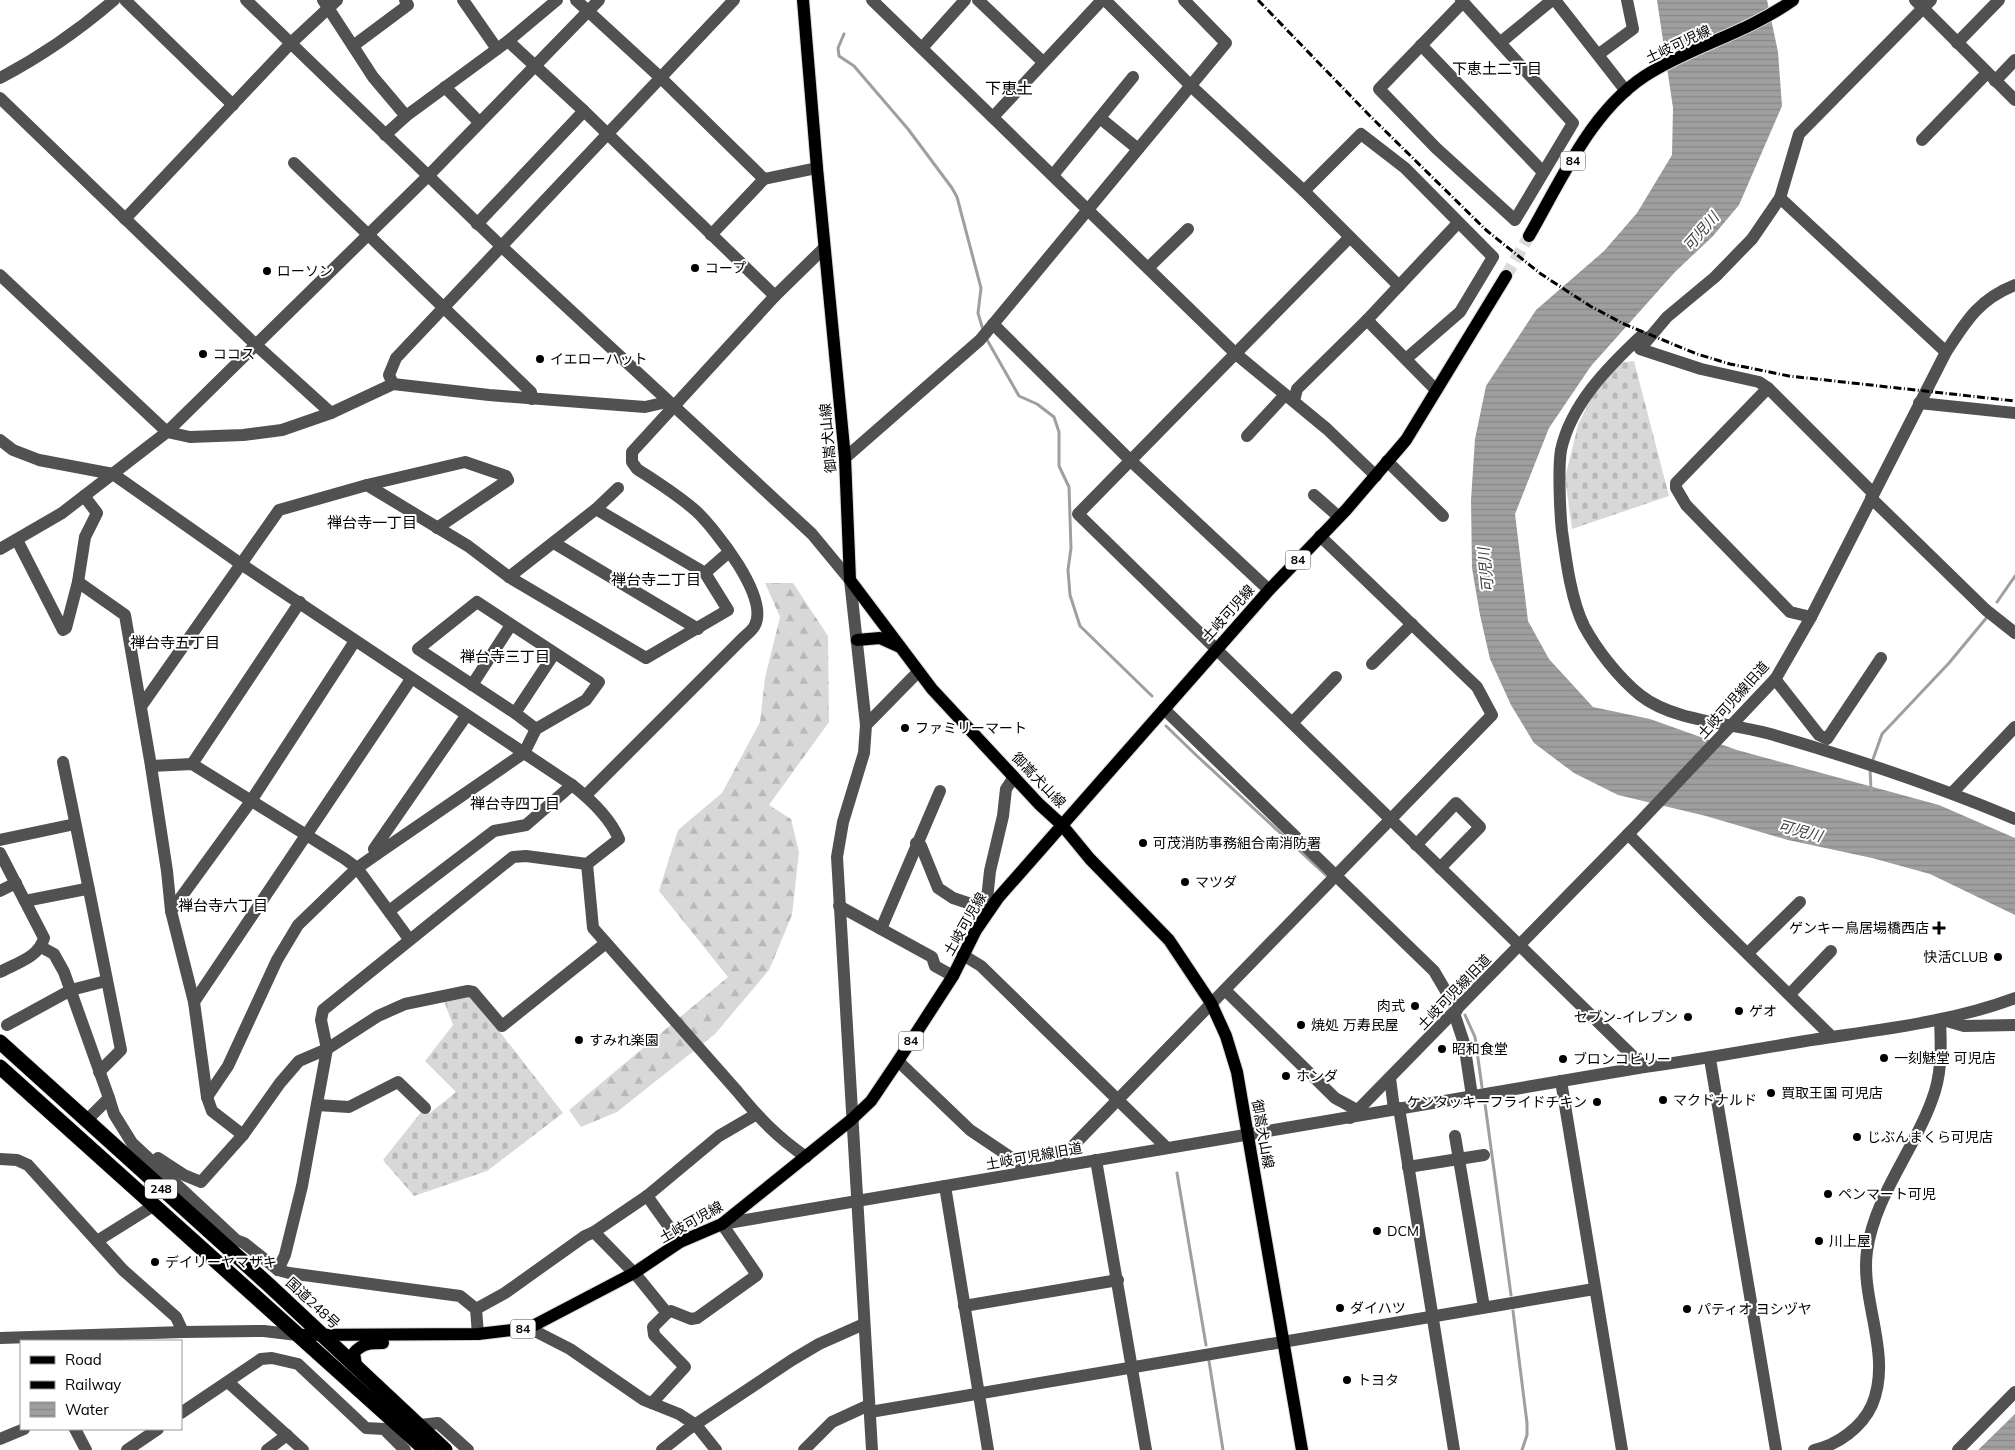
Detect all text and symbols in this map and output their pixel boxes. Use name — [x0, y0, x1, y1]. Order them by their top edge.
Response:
street label: 土岐可児線 — [1642, 21, 1714, 67]
district label: 下恵土二丁目 — [1452, 59, 1542, 78]
district label: 下恵土 — [985, 78, 1033, 98]
road number: 84 — [1560, 152, 1586, 170]
water label: 可児川 — [1679, 207, 1724, 255]
place label: コープ — [705, 259, 746, 277]
place label: ローソン — [277, 262, 333, 280]
marker: コープ — [689, 262, 701, 274]
marker: ローソン — [261, 265, 273, 277]
place label: ココス — [213, 345, 255, 363]
marker: ココス — [197, 348, 209, 360]
place label: イエローハット — [550, 350, 648, 368]
marker: イエローハット — [534, 353, 546, 365]
street label: 御嵩犬山線 — [816, 402, 840, 474]
district label: 禅台寺一丁目 — [327, 513, 417, 532]
water label: 可児川 — [1473, 545, 1497, 593]
road number: 84 — [1286, 550, 1310, 570]
district label: 禅台寺二丁目 — [611, 570, 701, 589]
street label: 土岐可児線 — [1198, 581, 1258, 645]
district label: 禅台寺五丁目 — [130, 633, 220, 652]
district label: 禅台寺三丁目 — [460, 647, 550, 666]
street label: 土岐可児線旧道 — [1694, 658, 1772, 742]
place label: ファミリーマート — [915, 719, 1027, 737]
marker: ファミリーマート — [899, 722, 911, 734]
street label: 御嵩犬山線 — [1008, 749, 1070, 811]
district label: 禅台寺四丁目 — [470, 794, 560, 813]
water label: 可児川 — [1776, 816, 1826, 846]
place label: 可茂消防事務組合南消防署 — [1153, 834, 1321, 852]
marker: 可茂消防事務組合南消防署 — [1137, 837, 1149, 849]
place label: マツダ — [1195, 873, 1237, 891]
marker: マツダ — [1179, 876, 1191, 888]
street label: 土岐可児線 — [940, 889, 990, 959]
district label: 禅台寺六丁目 — [178, 896, 268, 915]
place label: ゲンキー鳥居場橋西店 — [1789, 919, 1929, 937]
marker: ゲンキー鳥居場橋西店 — [1933, 922, 1945, 934]
place label: 快活CLUB — [1923, 948, 1988, 966]
street label: 土岐可児線旧道 — [1413, 951, 1495, 1033]
marker: 快活CLUB — [1992, 951, 2004, 963]
place label: 肉式 — [1377, 997, 1405, 1015]
marker: 肉式 — [1409, 1000, 1421, 1012]
place label: ゲオ — [1749, 1002, 1777, 1020]
marker: ゲオ — [1733, 1005, 1745, 1017]
place label: セブン-イレブン — [1574, 1008, 1678, 1026]
marker: セブン-イレブン — [1682, 1011, 1694, 1023]
place label: 焼処 万寿民屋 — [1311, 1016, 1399, 1034]
marker: 焼処 万寿民屋 — [1295, 1019, 1307, 1031]
place label: すみれ楽園 — [589, 1031, 659, 1049]
road number: 84 — [898, 1032, 924, 1050]
marker: すみれ楽園 — [573, 1034, 585, 1046]
place label: 昭和食堂 — [1452, 1040, 1508, 1058]
marker: 昭和食堂 — [1436, 1043, 1448, 1055]
place label: 一刻魅堂 可児店 — [1894, 1049, 1996, 1067]
place label: ブロンコビリー — [1573, 1050, 1671, 1068]
marker: 一刻魅堂 可児店 — [1878, 1052, 1890, 1064]
marker: ブロンコビリー — [1557, 1053, 1569, 1065]
place label: ホンダ — [1296, 1067, 1338, 1085]
marker: ホンダ — [1280, 1070, 1292, 1082]
place label: 買取王国 可児店 — [1781, 1084, 1883, 1102]
marker: 買取王国 可児店 — [1765, 1087, 1777, 1099]
place label: マクドナルド — [1673, 1091, 1757, 1109]
place label: ケンタッキーフライドチキン — [1407, 1093, 1587, 1111]
marker: マクドナルド — [1657, 1094, 1669, 1106]
marker: ケンタッキーフライドチキン — [1591, 1096, 1603, 1108]
street label: 御嵩犬山線 — [1248, 1098, 1278, 1170]
place label: じぶんまくら可児店 — [1867, 1128, 1993, 1146]
marker: じぶんまくら可児店 — [1851, 1131, 1863, 1143]
street label: 土岐可児線旧道 — [984, 1139, 1084, 1173]
road number: 248 — [145, 1180, 177, 1198]
place label: ペンマート可児 — [1838, 1185, 1936, 1203]
marker: ペンマート可児 — [1822, 1188, 1834, 1200]
street label: 土岐可児線 — [656, 1197, 726, 1247]
place label: DCM — [1387, 1222, 1419, 1240]
marker: DCM — [1371, 1225, 1383, 1237]
place label: 川上屋 — [1829, 1232, 1871, 1250]
marker: 川上屋 — [1813, 1235, 1825, 1247]
place label: デイリーヤマザキ — [165, 1253, 277, 1271]
marker: デイリーヤマザキ — [149, 1256, 161, 1268]
street label: 国道248号 — [282, 1274, 344, 1332]
place label: ダイハツ — [1350, 1299, 1406, 1317]
place label: パティオ ヨシヅヤ — [1697, 1300, 1812, 1318]
marker: ダイハツ — [1334, 1302, 1346, 1314]
marker: パティオ ヨシヅヤ — [1681, 1303, 1693, 1315]
road number: 84 — [510, 1320, 536, 1338]
legend — [20, 1340, 182, 1430]
text: Road — [65, 1350, 102, 1369]
place label: トヨタ — [1357, 1371, 1399, 1389]
marker: トヨタ — [1341, 1374, 1353, 1386]
text: Railway — [65, 1375, 121, 1394]
text: Water — [65, 1400, 109, 1419]

